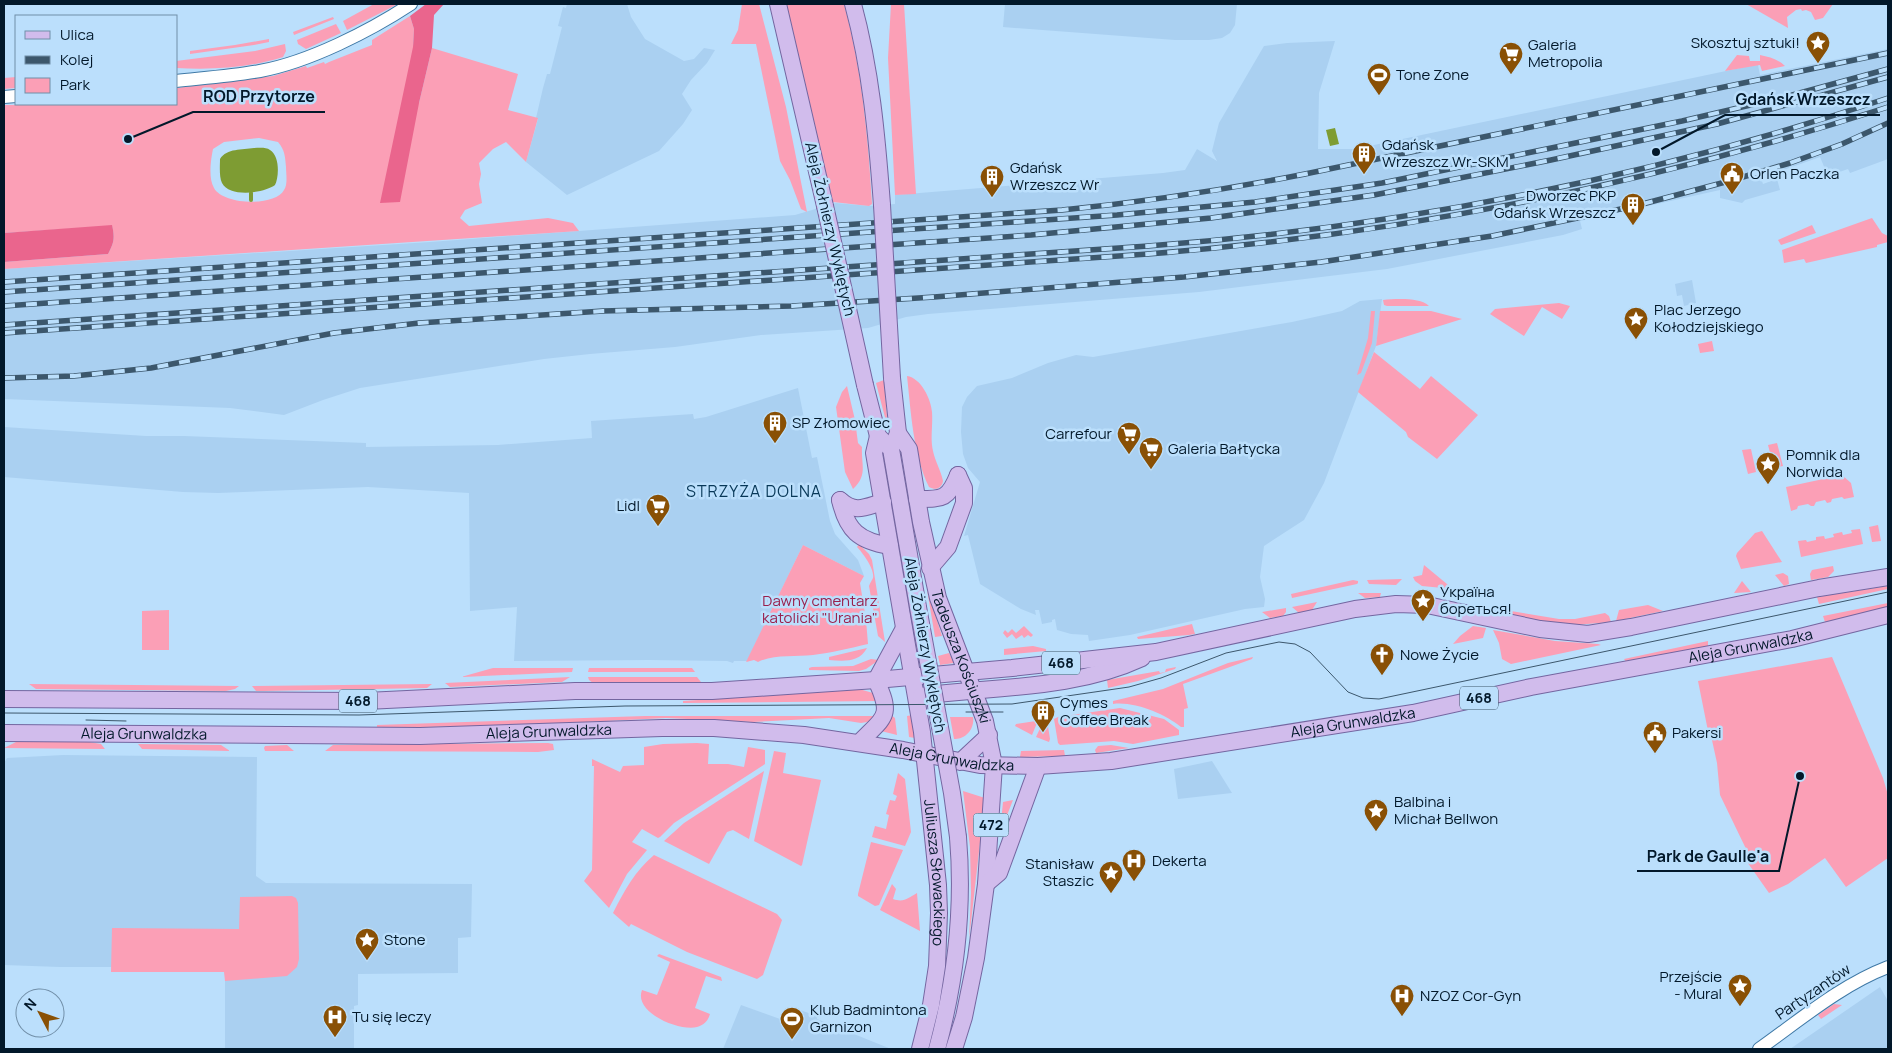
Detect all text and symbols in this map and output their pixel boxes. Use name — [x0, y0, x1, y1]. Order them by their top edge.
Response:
legend — [15, 15, 178, 105]
text: Ulica — [60, 24, 94, 45]
place icon: Skosztuj sztuki! — [1805, 30, 1831, 64]
place label: Skosztuj sztuki! — [1691, 32, 1800, 53]
place label: Galeria Metropolia — [1528, 34, 1603, 72]
supermarket icon: Galeria Metropolia — [1498, 41, 1524, 75]
text: Kolej — [60, 49, 93, 70]
sports icon: Tone Zone — [1366, 62, 1392, 96]
place label: Tone Zone — [1396, 64, 1469, 85]
text: Park — [60, 74, 90, 95]
callout: ROD Przytorze — [193, 81, 325, 112]
callout: Gdańsk Wrzeszcz — [1725, 84, 1880, 115]
text: ROD Przytorze — [203, 85, 315, 107]
text: Gdańsk Wrzeszcz — [1735, 88, 1871, 110]
place label: Gdańsk Wrzeszcz Wr-SKM — [1382, 134, 1509, 172]
street label: Aleja Żołnierzy Wyklętych — [800, 140, 861, 318]
building icon: Gdańsk Wrzeszcz Wr-SKM — [1351, 141, 1377, 175]
place label: Gdańsk Wrzeszcz Wr — [1010, 157, 1100, 195]
public building icon: Orlen Paczka — [1719, 161, 1745, 195]
place label: Orlen Paczka — [1750, 163, 1839, 184]
building icon: Gdańsk Wrzeszcz Wr — [979, 164, 1005, 198]
place label: Dworzec PKP Gdańsk Wrzeszcz — [1494, 185, 1616, 223]
building icon: Dworzec PKP Gdańsk Wrzeszcz — [1620, 192, 1646, 226]
place label: Plac Jerzego Kołodziejskiego — [1654, 299, 1764, 337]
place icon: Plac Jerzego Kołodziejskiego — [1623, 306, 1649, 340]
building icon: SP Złomowiec — [762, 410, 788, 444]
place label: SP Złomowiec — [792, 412, 890, 433]
supermarket icon: Carrefour — [1116, 421, 1142, 455]
place label: Carrefour — [1045, 423, 1113, 444]
supermarket icon: Galeria Bałtycka — [1138, 436, 1164, 470]
place label: Galeria Bałtycka — [1168, 438, 1280, 459]
place label: Pomnik dla Norwida — [1786, 444, 1860, 482]
place icon: Pomnik dla Norwida — [1755, 451, 1781, 485]
district label: STRZYŻA DOLNA — [686, 480, 822, 502]
supermarket icon: Lidl — [645, 493, 671, 527]
place label: Lidl — [616, 495, 640, 516]
street label: Aleja Żołnierzy Wyklętych — [900, 555, 951, 734]
place label: Україна бореться! — [1440, 581, 1512, 619]
street label: Tadeusza Kościuszki — [926, 588, 996, 725]
place icon: Україна бореться! — [1410, 588, 1436, 622]
park label: Dawny cmentarz katolicki "Urania" — [762, 590, 878, 628]
street label: Aleja Grunwaldzka — [1686, 623, 1815, 668]
church icon: Nowe Życie — [1369, 642, 1395, 676]
place label: Nowe Życie — [1400, 644, 1479, 665]
road number: 468 — [1042, 651, 1080, 674]
road number: 468 — [1460, 686, 1498, 710]
road number: 468 — [339, 689, 377, 712]
place label: Cymes Coffee Break — [1060, 692, 1149, 730]
building icon: Cymes Coffee Break — [1030, 699, 1056, 733]
street label: Aleja Grunwaldzka — [1289, 702, 1417, 742]
street label: Aleja Grunwaldzka — [485, 719, 612, 744]
public building icon: Pakersi — [1642, 720, 1668, 754]
place label: Pakersi — [1672, 722, 1722, 743]
street label: Aleja Grunwaldzka — [81, 723, 207, 744]
street label: Aleja Grunwaldzka — [888, 737, 1014, 776]
place label: Balbina i Michał Bellwon — [1394, 791, 1498, 829]
street label: Juliusza Słowackiego — [919, 798, 950, 947]
place icon: Balbina i Michał Bellwon — [1363, 798, 1389, 832]
road number: 472 — [974, 814, 1008, 836]
callout: Park de Gaulle'a — [1637, 840, 1779, 871]
text: Park de Gaulle'a — [1647, 845, 1769, 867]
hospital icon: Dekerta — [1121, 848, 1147, 882]
place label: Dekerta — [1152, 850, 1207, 871]
place label: Stanisław Staszic — [1025, 853, 1094, 891]
place icon: Stanisław Staszic — [1098, 860, 1124, 894]
place icon: Stone — [354, 927, 380, 961]
place label: Stone — [384, 929, 426, 950]
street label: Partyzantów — [1771, 958, 1855, 1025]
place label: Przejście - Mural — [1659, 966, 1722, 1004]
place icon: Przejście - Mural — [1727, 973, 1753, 1007]
hospital icon: NZOZ Cor-Gyn — [1389, 983, 1415, 1017]
place label: NZOZ Cor-Gyn — [1420, 985, 1521, 1006]
north arrow — [15, 988, 65, 1038]
text: N — [19, 994, 40, 1014]
place label: Klub Badmintona Garnizon — [810, 999, 927, 1037]
hospital icon: Tu się leczy — [322, 1004, 348, 1038]
place label: Tu się leczy — [352, 1006, 432, 1027]
sports icon: Klub Badmintona Garnizon — [779, 1006, 805, 1040]

